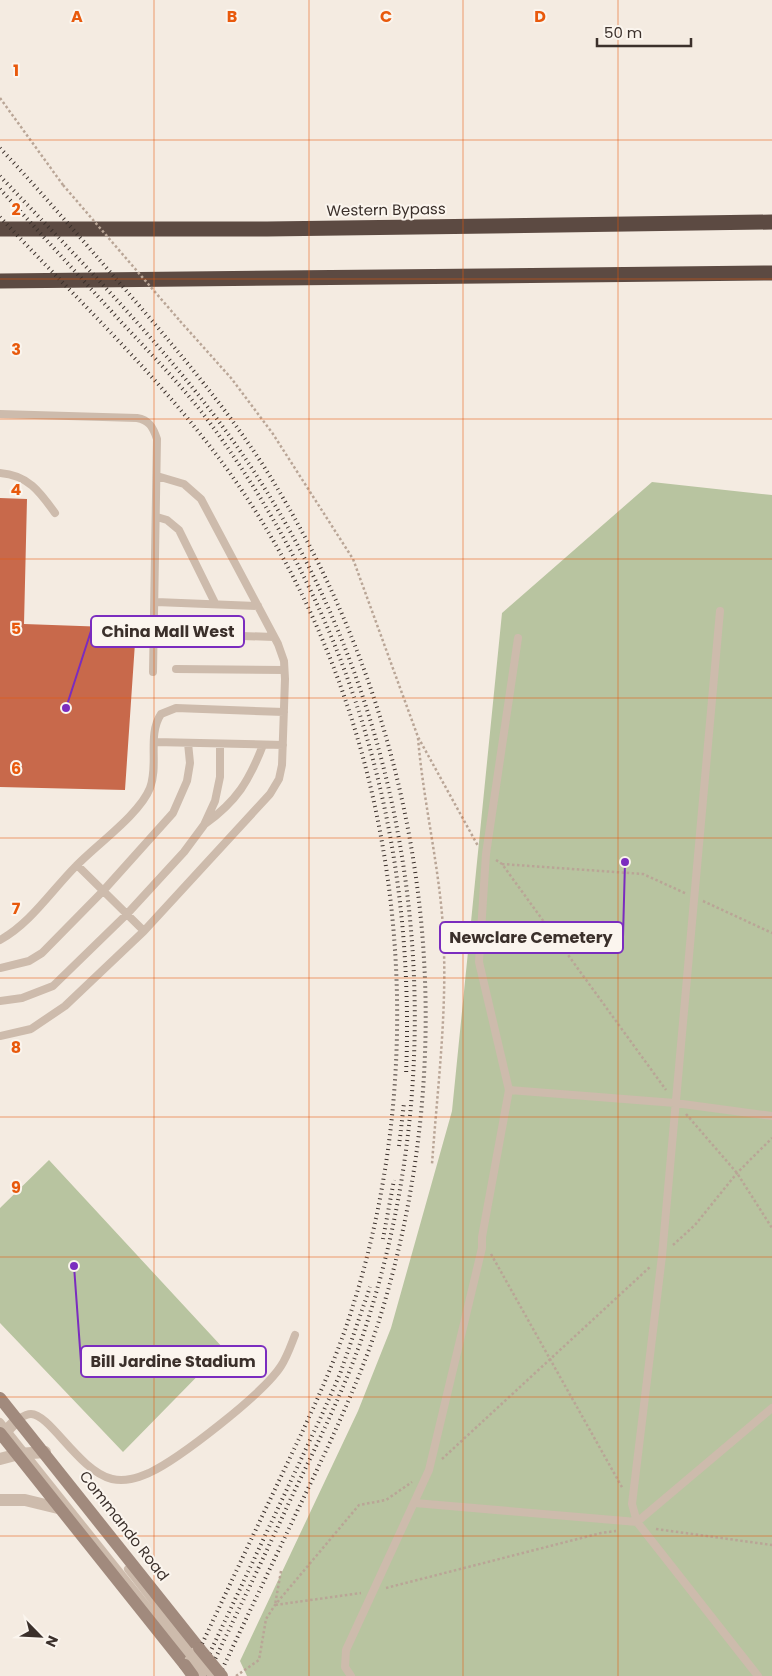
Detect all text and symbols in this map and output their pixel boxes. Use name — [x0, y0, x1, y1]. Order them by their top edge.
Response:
text: A — [71, 5, 83, 28]
text: B — [227, 5, 237, 28]
text: C — [380, 5, 392, 28]
text: D — [534, 5, 546, 28]
scale bar — [597, 15, 691, 47]
text: 50 m — [604, 22, 642, 43]
text: 1 — [13, 59, 19, 82]
text: 2 — [11, 198, 21, 221]
street label: Western Bypass — [326, 198, 446, 221]
text: 3 — [11, 338, 21, 361]
text: 4 — [11, 478, 22, 501]
callout: China Mall West — [91, 616, 244, 647]
text: 5 — [11, 617, 21, 640]
text: China Mall West — [101, 620, 235, 643]
text: 6 — [11, 757, 21, 780]
text: 7 — [12, 897, 21, 920]
callout: Newclare Cemetery — [440, 922, 623, 953]
text: Newclare Cemetery — [449, 926, 614, 949]
text: 8 — [11, 1036, 21, 1059]
text: 9 — [11, 1176, 21, 1199]
callout: Bill Jardine Stadium — [81, 1346, 266, 1377]
text: Bill Jardine Stadium — [90, 1350, 256, 1373]
street label: Commando Road — [75, 1466, 174, 1585]
north arrow — [15, 1611, 65, 1661]
text: N — [41, 1632, 63, 1650]

